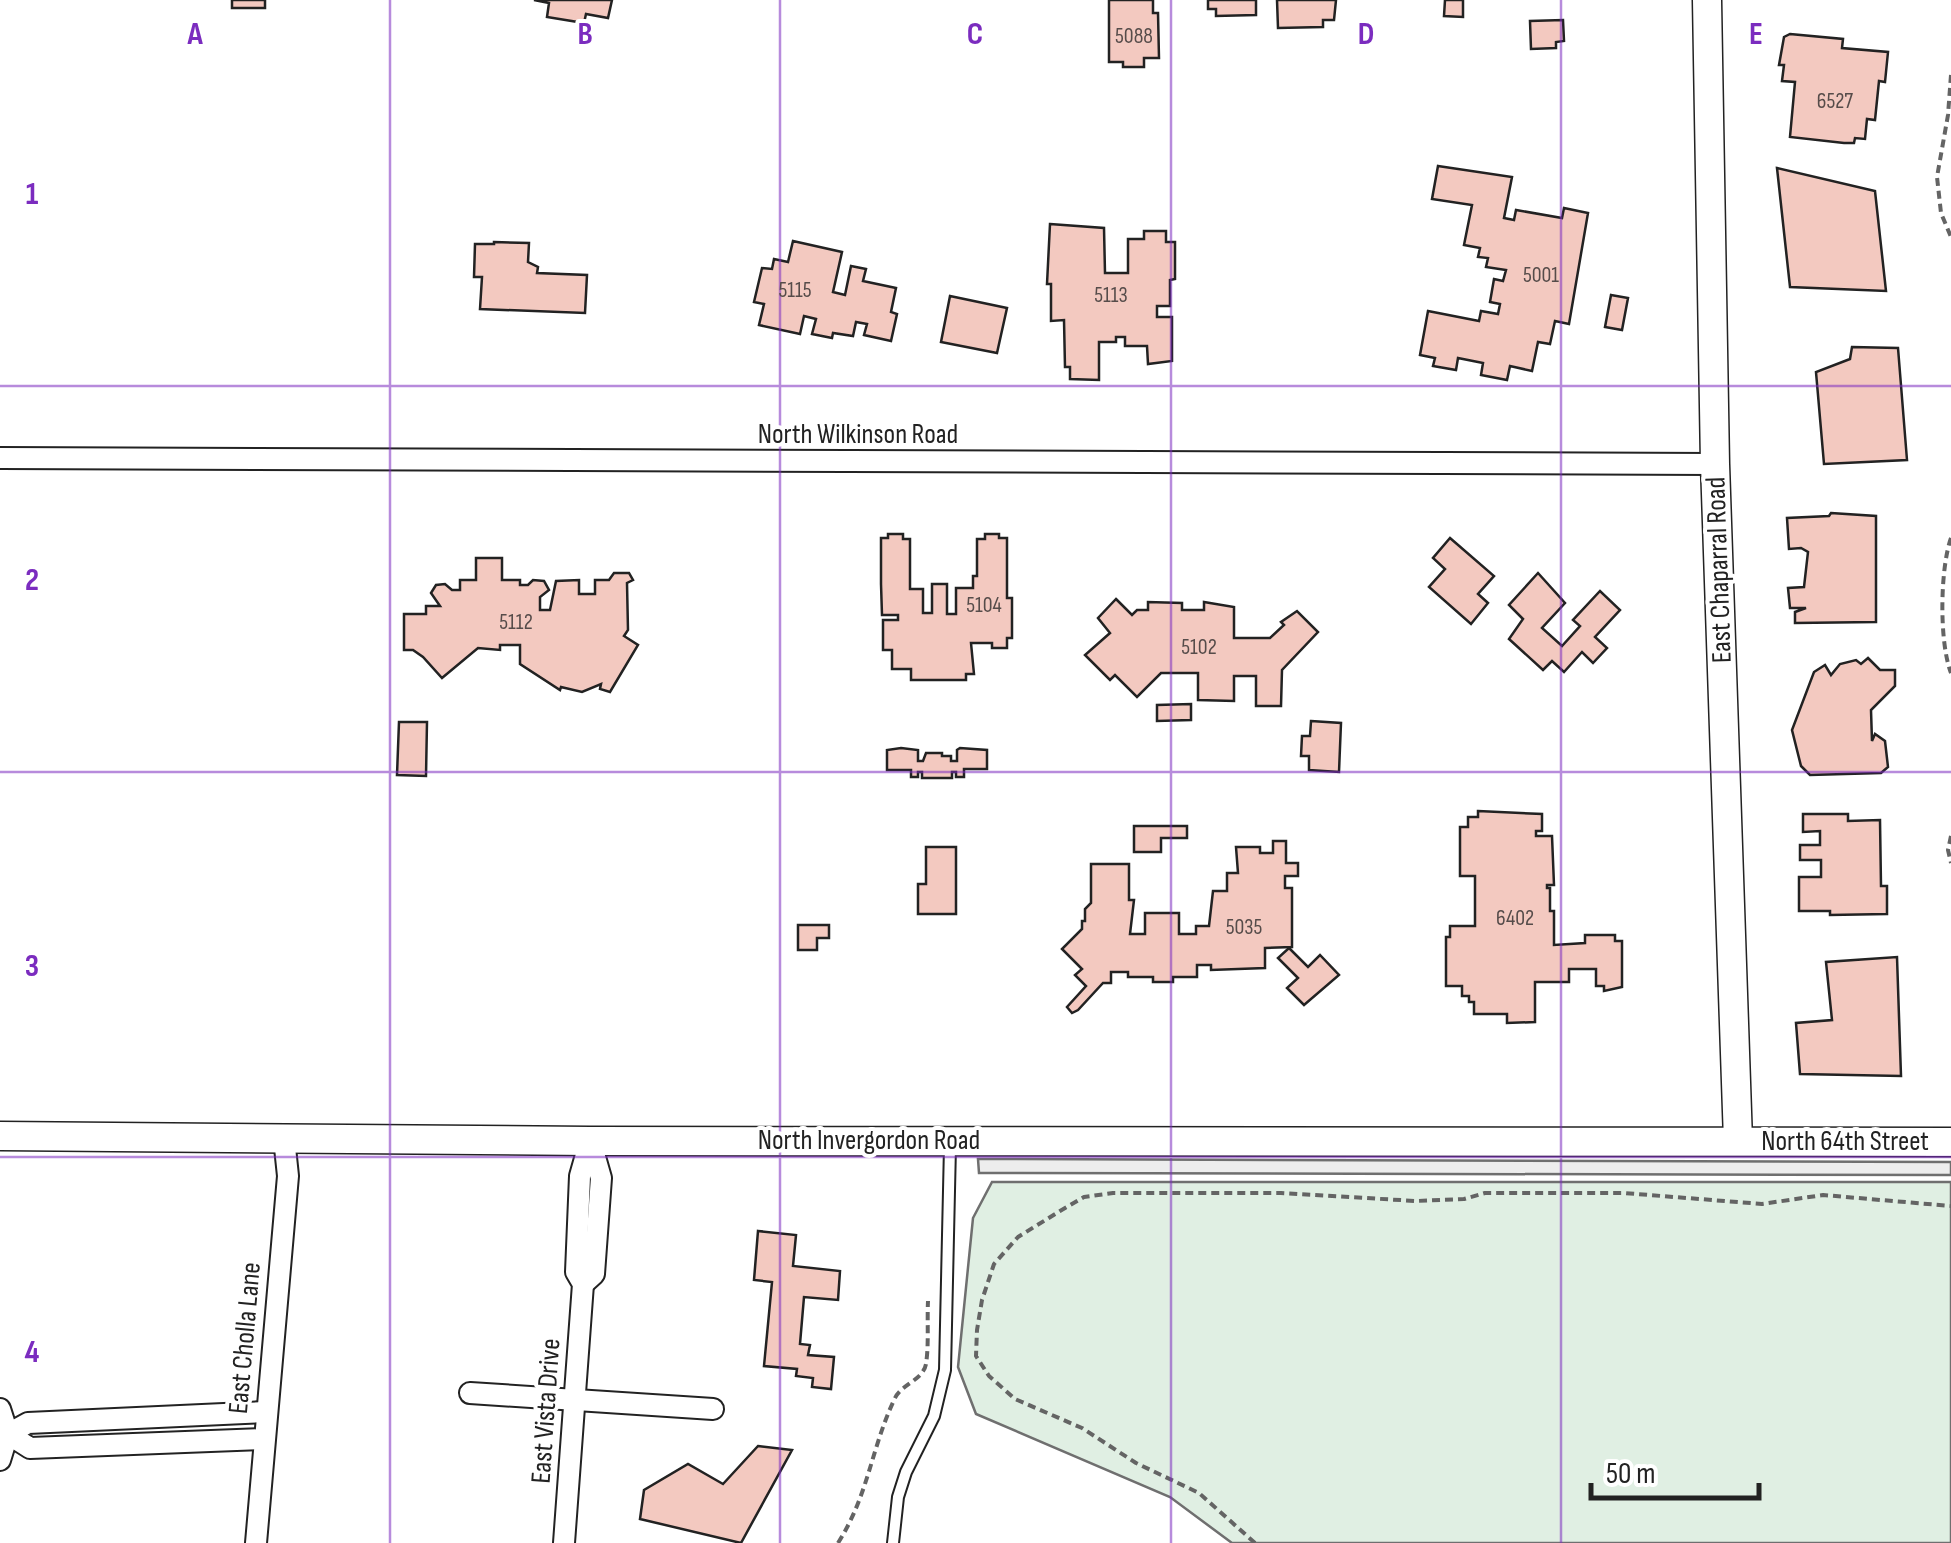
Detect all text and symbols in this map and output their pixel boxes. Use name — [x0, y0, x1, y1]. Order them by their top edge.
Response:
text: A — [186, 15, 203, 54]
text: B — [577, 15, 593, 54]
text: C — [967, 15, 983, 54]
text: D — [1358, 15, 1374, 54]
text: E — [1749, 15, 1763, 54]
house number: 5088 — [1115, 23, 1153, 50]
house number: 6527 — [1817, 88, 1853, 115]
text: 1 — [26, 175, 39, 214]
house number: 5001 — [1523, 262, 1559, 289]
house number: 5115 — [778, 277, 812, 304]
house number: 5113 — [1094, 282, 1128, 309]
street label: North Wilkinson Road — [758, 418, 958, 451]
street label: East Chaparral Road — [1699, 476, 1739, 664]
text: 2 — [25, 561, 39, 600]
house number: 5104 — [966, 592, 1002, 619]
house number: 5112 — [499, 609, 533, 636]
house number: 5102 — [1181, 634, 1217, 661]
house number: 6402 — [1496, 905, 1534, 932]
house number: 5035 — [1226, 914, 1263, 941]
text: 3 — [25, 947, 39, 986]
street label: North Invergordon Road — [758, 1124, 980, 1157]
street label: North 64th Street — [1761, 1125, 1929, 1158]
street label: East Cholla Lane — [222, 1261, 268, 1415]
text: 4 — [25, 1333, 40, 1372]
street label: East Vista Drive — [524, 1337, 568, 1485]
scale bar — [1591, 1438, 1758, 1500]
text: 50 m — [1606, 1456, 1655, 1492]

